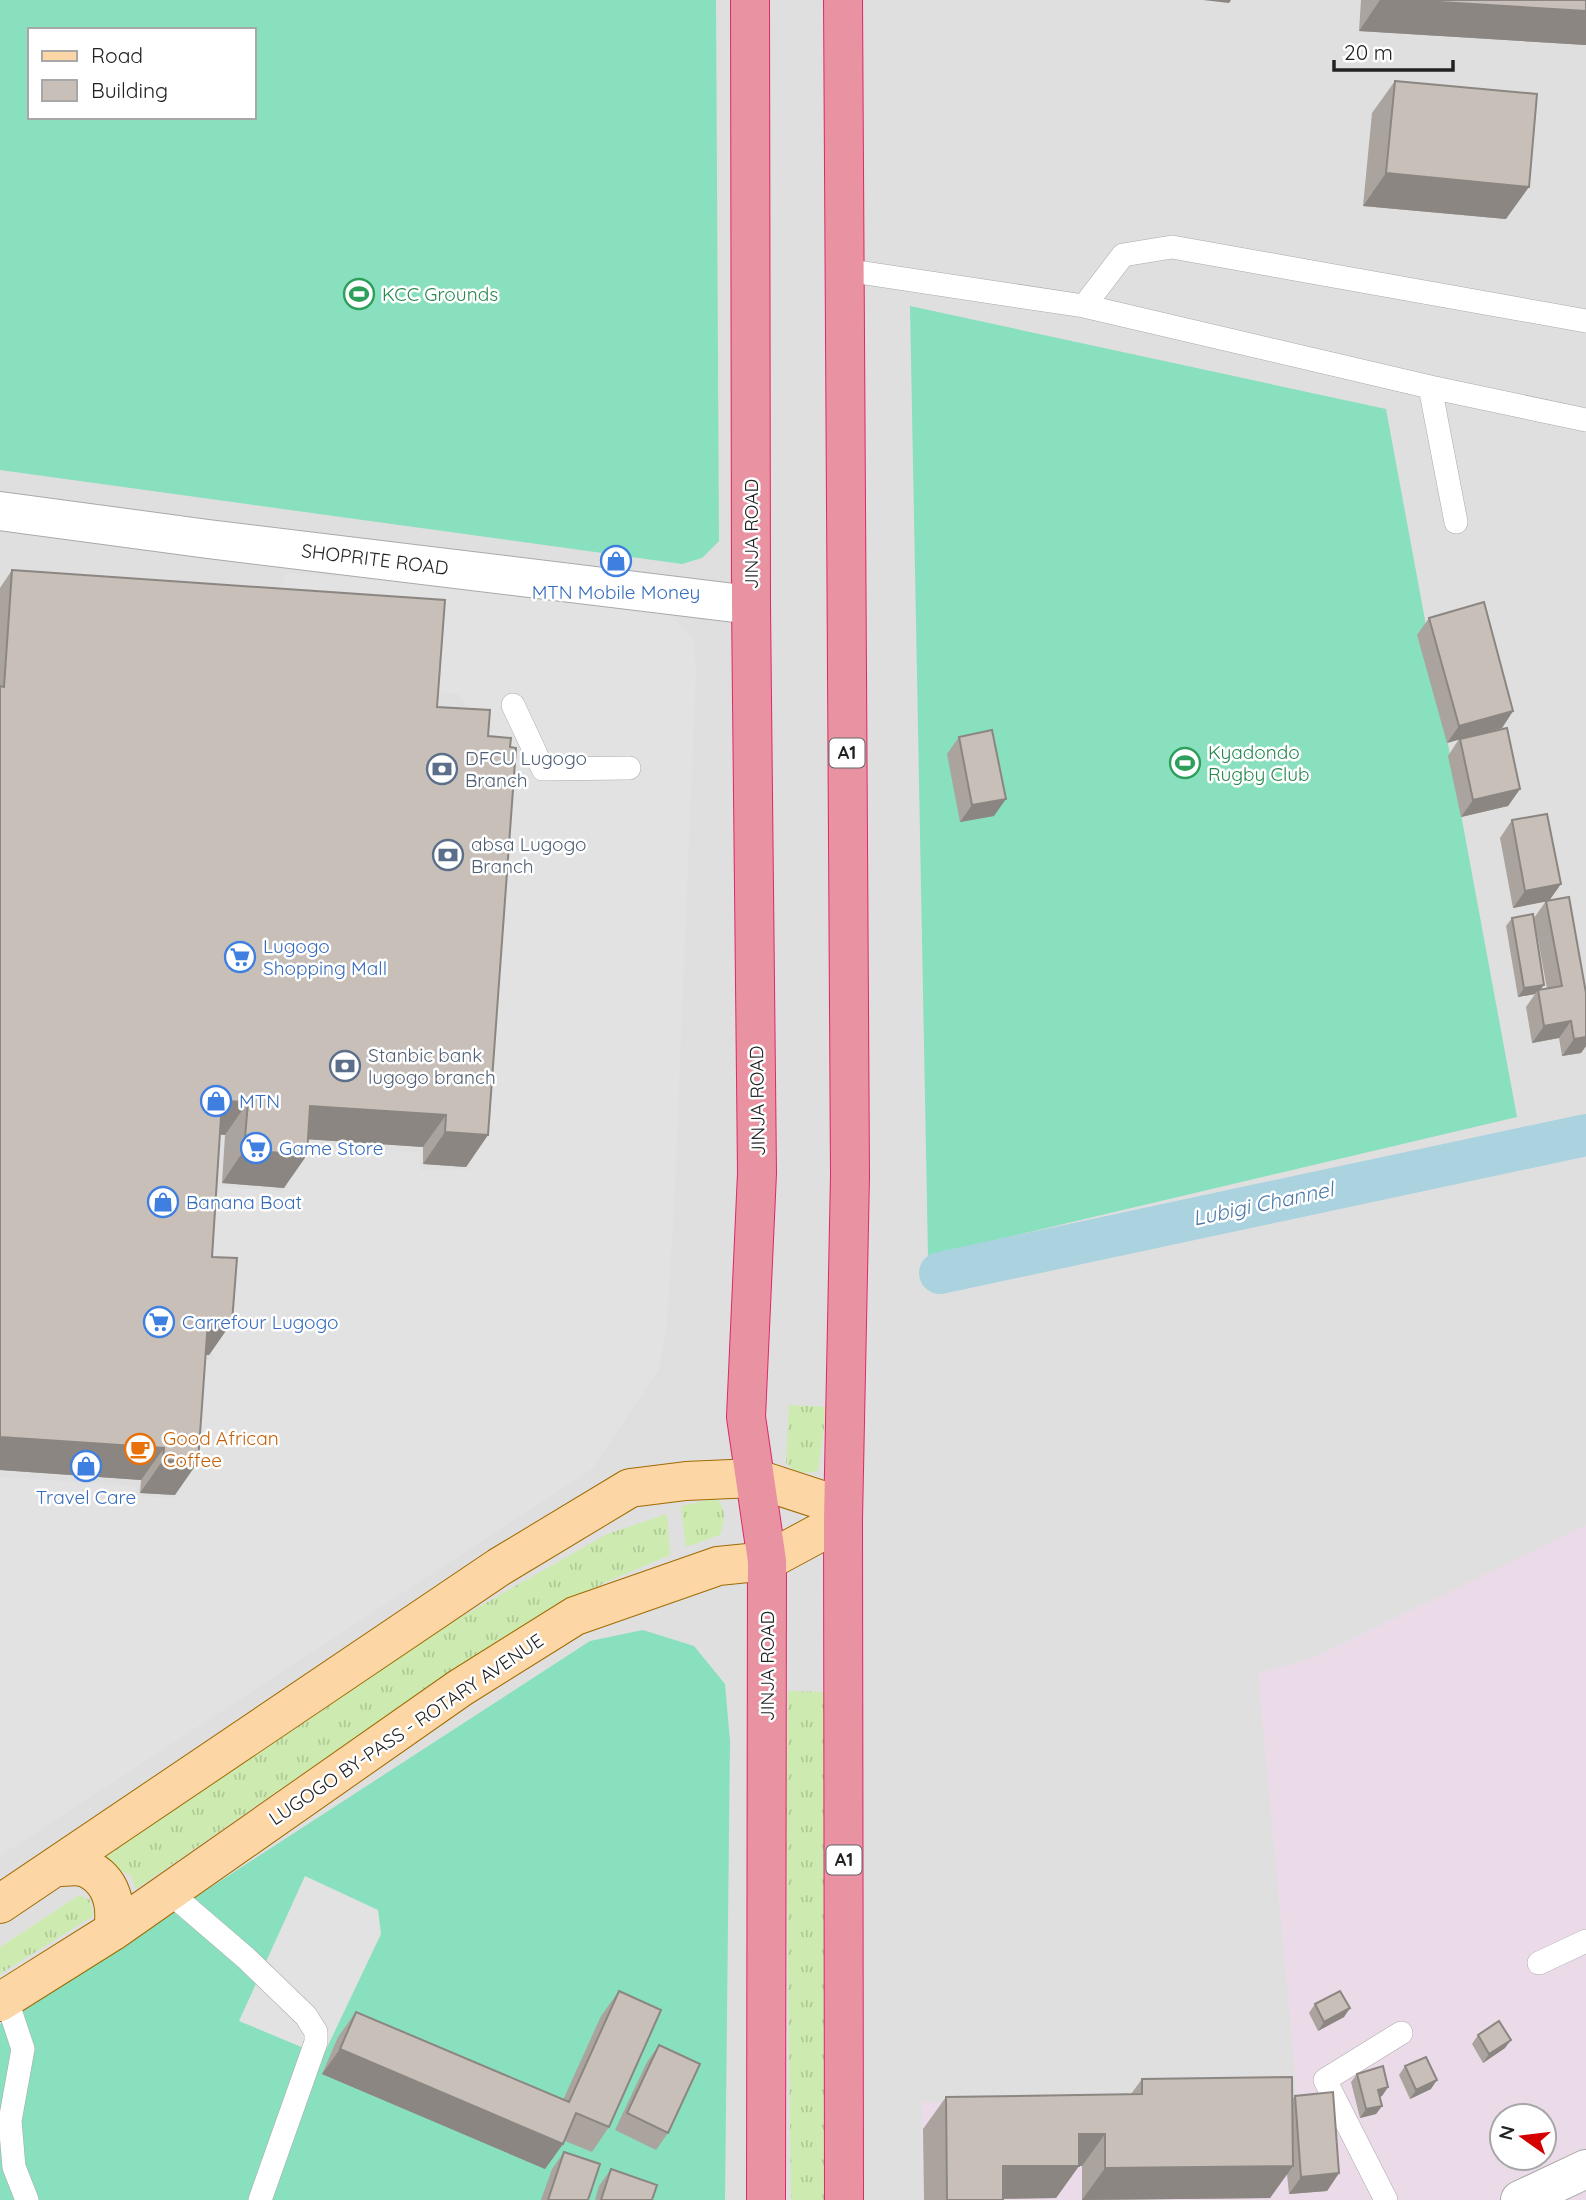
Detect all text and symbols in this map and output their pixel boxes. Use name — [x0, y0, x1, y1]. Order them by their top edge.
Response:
legend — [28, 28, 256, 119]
scale bar — [1334, 28, 1453, 72]
text: 20 m — [1344, 39, 1393, 65]
text: Road — [91, 42, 143, 68]
text: Building — [91, 77, 168, 103]
sports icon: KCC Grounds — [342, 277, 376, 311]
place label: KCC Grounds — [382, 282, 498, 306]
street label: JINJA ROAD — [739, 479, 763, 589]
street label: SHOPRITE ROAD — [300, 538, 450, 580]
shop icon: MTN Mobile Money — [599, 544, 633, 578]
place label: MTN Mobile Money — [532, 580, 700, 604]
road number: A1 — [830, 738, 864, 768]
place label: Kyadondo Rugby Club — [1208, 740, 1310, 786]
place label: DFCU Lugogo Branch — [465, 746, 587, 792]
sports icon: Kyadondo Rugby Club — [1168, 746, 1202, 780]
bank icon: DFCU Lugogo Branch — [425, 752, 459, 786]
place label: absa Lugogo Branch — [471, 832, 586, 878]
bank icon: absa Lugogo Branch — [431, 838, 465, 872]
place label: Lugogo Shopping Mall — [263, 934, 387, 980]
supermarket icon: Lugogo Shopping Mall — [223, 940, 257, 974]
place label: Stanbic bank lugogo branch — [368, 1043, 496, 1089]
street label: JINJA ROAD — [744, 1046, 770, 1156]
bank icon: Stanbic bank lugogo branch — [328, 1049, 362, 1083]
shop icon: MTN — [199, 1084, 233, 1118]
place label: MTN — [239, 1089, 280, 1113]
supermarket icon: Game Store — [239, 1131, 273, 1165]
place label: Game Store — [279, 1136, 383, 1160]
water label: Lubigi Channel — [1190, 1175, 1338, 1231]
shop icon: Banana Boat — [146, 1185, 180, 1219]
place label: Banana Boat — [186, 1190, 302, 1214]
supermarket icon: Carrefour Lugogo — [142, 1305, 176, 1339]
place label: Carrefour Lugogo — [182, 1310, 338, 1334]
place label: Good African Coffee — [163, 1426, 279, 1472]
cafe icon: Good African Coffee — [123, 1432, 157, 1466]
shop icon: Travel Care — [69, 1449, 103, 1483]
place label: Travel Care — [36, 1485, 136, 1509]
street label: JINJA ROAD — [755, 1611, 779, 1721]
street label: LUGOGO BY-PASS - ROTARY AVENUE — [264, 1628, 548, 1830]
road number: A1 — [826, 1846, 862, 1874]
north arrow — [1488, 2102, 1558, 2172]
text: N — [1493, 2123, 1520, 2143]

